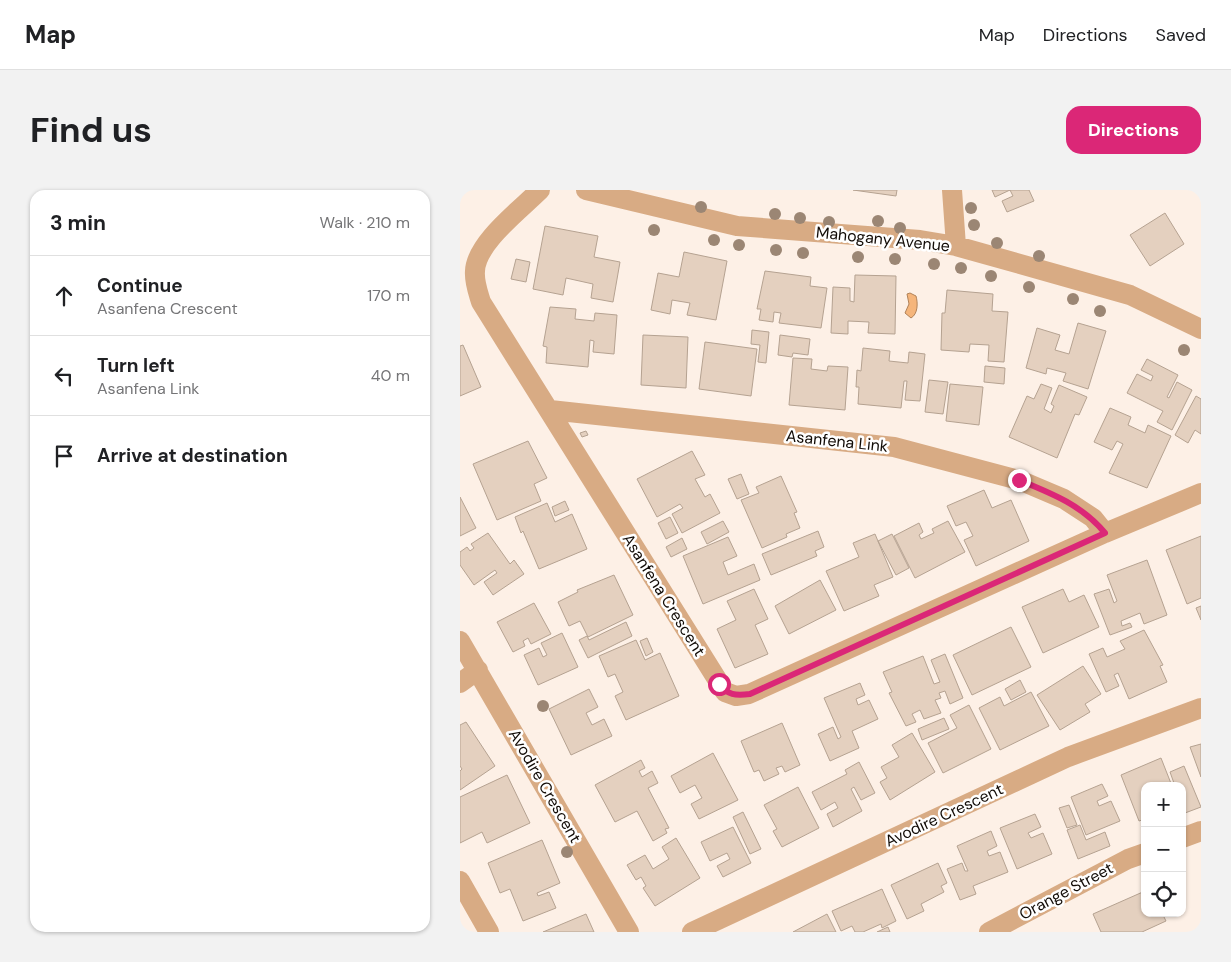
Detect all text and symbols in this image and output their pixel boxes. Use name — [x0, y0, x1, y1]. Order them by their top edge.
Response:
text: Map — [25, 19, 76, 50]
text: Map — [979, 23, 1015, 47]
text: Directions — [1043, 23, 1128, 47]
text: Saved — [1156, 23, 1206, 47]
button: Directions — [1066, 106, 1201, 154]
text: Find us — [30, 107, 152, 153]
text: 3 min — [50, 209, 106, 237]
text: Walk · 210 m — [320, 212, 410, 233]
street label: Mahogany Avenue — [815, 222, 951, 256]
text: Continue — [97, 273, 183, 298]
icon: ahead — [50, 282, 78, 310]
text: 170 m — [367, 285, 410, 306]
text: Asanfena Crescent — [97, 298, 238, 319]
text: Turn left — [97, 353, 175, 378]
icon: left — [50, 362, 78, 390]
text: 40 m — [371, 365, 410, 386]
text: Asanfena Link — [97, 378, 199, 399]
street label: Asanfena Link — [785, 425, 889, 457]
icon: arrive — [50, 442, 78, 470]
text: Arrive at destination — [97, 443, 288, 468]
route end — [1008, 469, 1031, 492]
street label: Asanfena Crescent — [618, 530, 710, 660]
route start — [708, 673, 731, 696]
street label: Avodire Crescent — [504, 725, 586, 847]
street label: Avodire Crescent — [882, 778, 1006, 852]
map controls — [1141, 782, 1186, 917]
button: + — [1141, 782, 1186, 827]
button: − — [1141, 827, 1186, 872]
street label: Orange Street — [1015, 857, 1117, 925]
button: locate — [1141, 872, 1186, 917]

